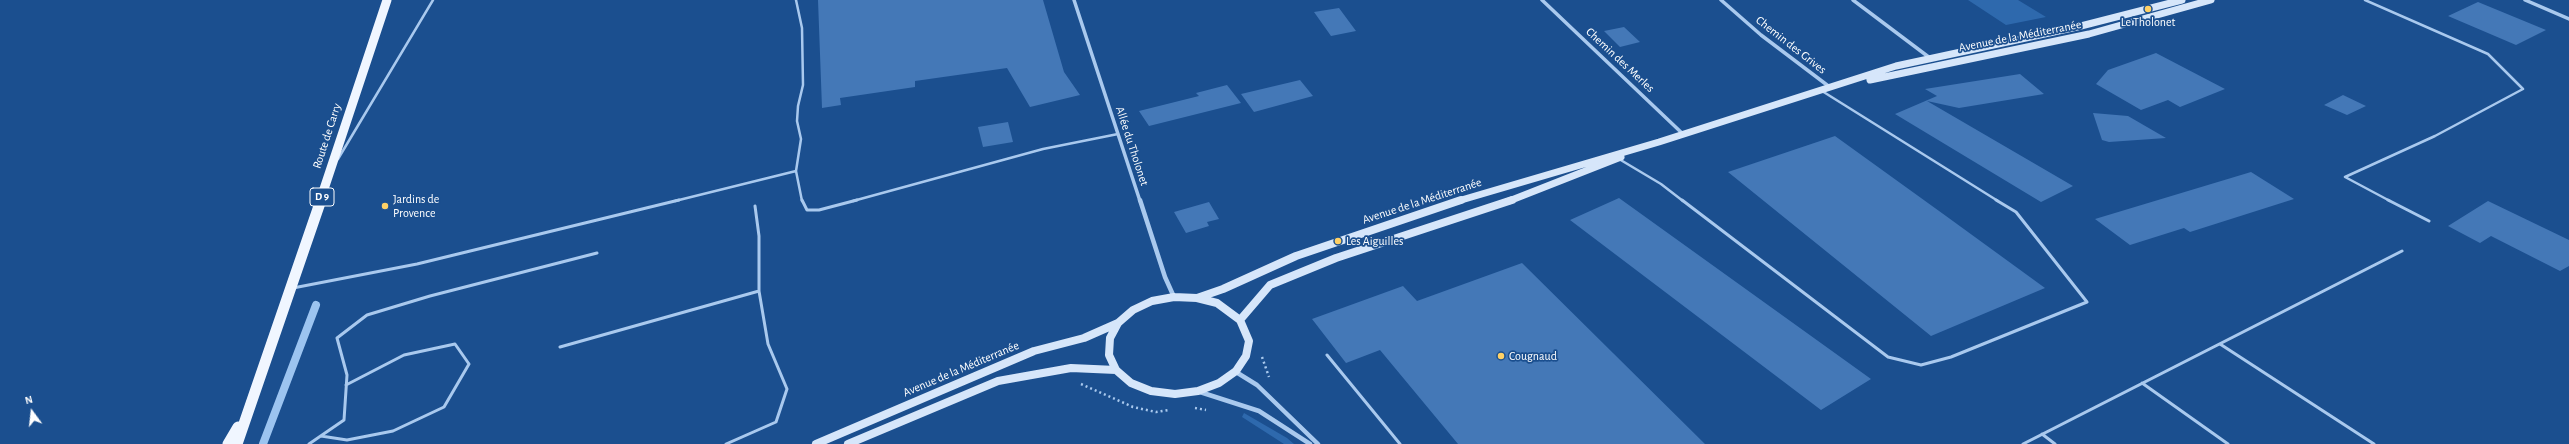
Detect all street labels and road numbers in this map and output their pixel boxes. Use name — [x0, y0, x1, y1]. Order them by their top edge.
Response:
street label: Chemin des Grives — [1753, 13, 1829, 77]
street label: Avenue de la Méditerranée — [1957, 17, 2083, 55]
street label: Chemin des Merles — [1583, 25, 1657, 95]
street label: Route de Carry — [310, 102, 344, 170]
street label: Allée du Tholonet — [1112, 105, 1152, 187]
street label: Avenue de la Méditerranée — [1361, 175, 1483, 227]
road number: D 9 — [310, 188, 334, 206]
street label: Avenue de la Méditerranée — [901, 338, 1021, 400]

